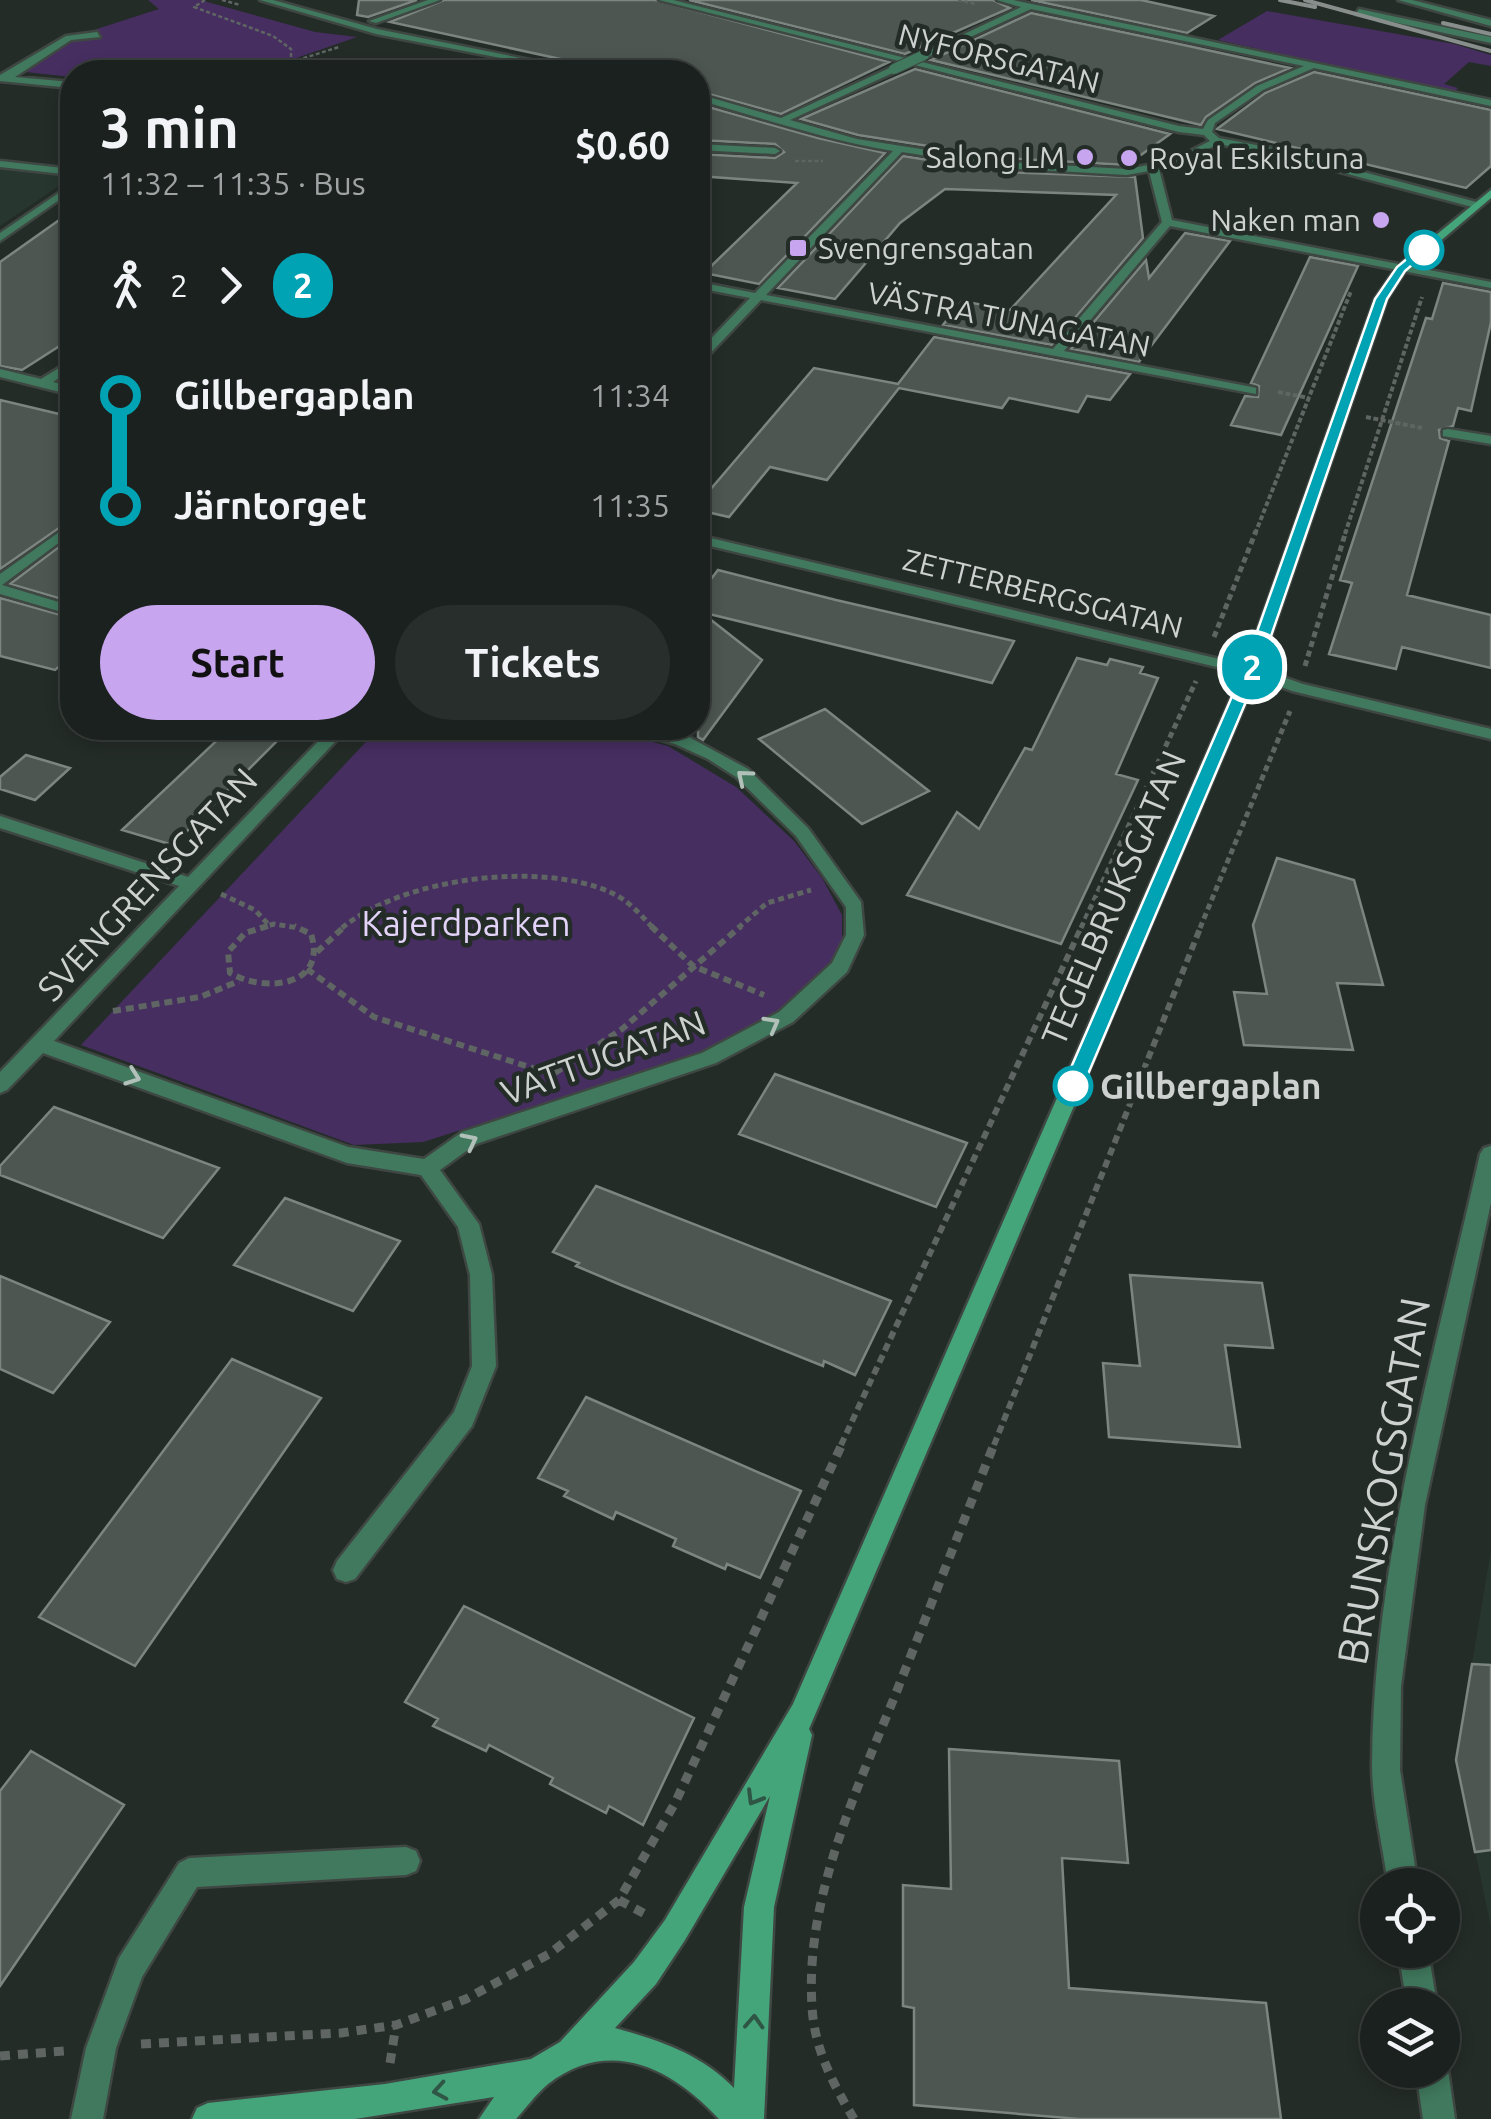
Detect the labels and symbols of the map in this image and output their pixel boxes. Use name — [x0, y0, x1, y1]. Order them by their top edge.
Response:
street label: NYFORSGATAN — [895, 17, 1103, 99]
place label: Salong LM — [926, 140, 1065, 174]
place label: Royal Eskilstuna — [1149, 141, 1364, 175]
marker: Salong LM — [1074, 146, 1096, 168]
marker: Royal Eskilstuna — [1118, 147, 1140, 169]
place label: Naken man — [1211, 203, 1361, 237]
marker: Naken man — [1370, 209, 1392, 231]
place label: Svengrensgatan — [818, 231, 1034, 265]
unlabelled marker — [1405, 231, 1443, 269]
marker: Svengrensgatan — [787, 237, 809, 259]
street label: VÄSTRA TUNAGATAN — [865, 275, 1153, 363]
street label: ZETTERBERGSGATAN — [900, 542, 1186, 644]
line badge: 2 — [1220, 634, 1284, 700]
street label: TEGELBRUKSGATAN — [1033, 745, 1193, 1051]
street label: SVENGRENSGATAN — [29, 760, 265, 1008]
one-way arrow — [737, 771, 756, 789]
park label: Kajerdparken — [362, 903, 570, 943]
street label: VATTUGATAN — [496, 1002, 710, 1112]
one-way arrow — [761, 1016, 779, 1036]
one-way arrow — [123, 1065, 141, 1085]
place label: Gillbergaplan — [1100, 1066, 1321, 1106]
marker: Gillbergaplan — [1054, 1067, 1092, 1105]
one-way arrow — [459, 1134, 477, 1153]
street label: BRUNSKOGSGATAN — [1328, 1294, 1438, 1668]
one-way arrow — [747, 1787, 766, 1805]
one-way arrow — [743, 2013, 764, 2029]
one-way arrow — [432, 2079, 448, 2100]

